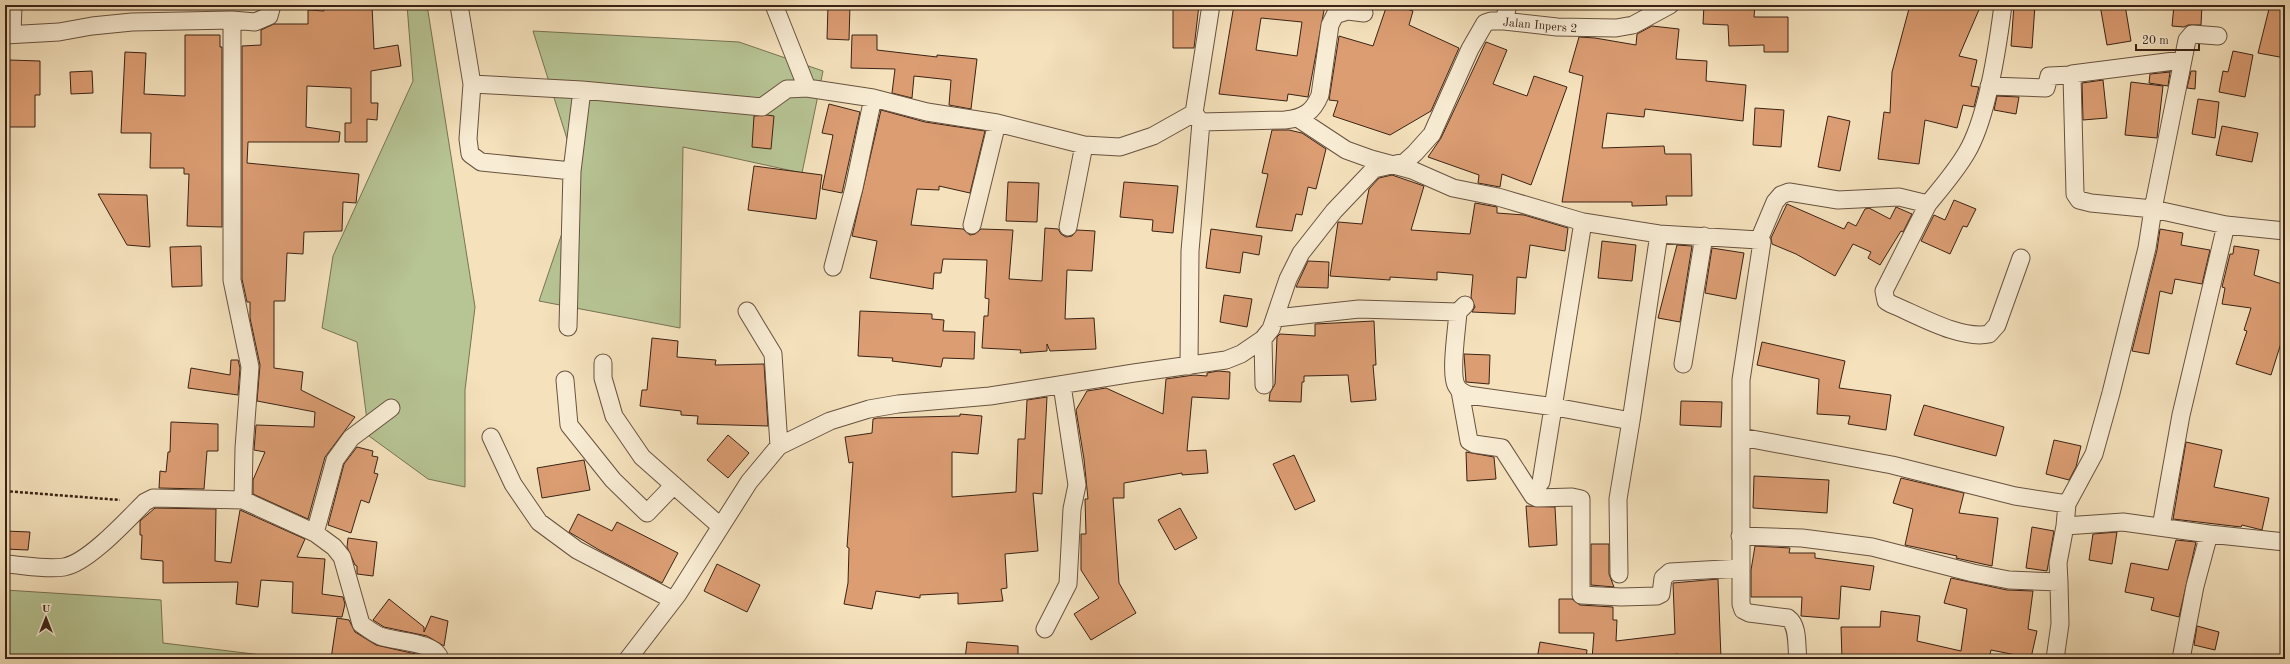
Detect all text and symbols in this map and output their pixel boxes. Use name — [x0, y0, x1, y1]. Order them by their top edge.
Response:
street label: Jalan Inpers 2 — [1502, 17, 1578, 35]
scale bar — [2136, 26, 2199, 52]
text: 20 m — [2142, 35, 2169, 47]
north arrow — [26, 598, 66, 638]
text: U — [42, 604, 51, 615]

